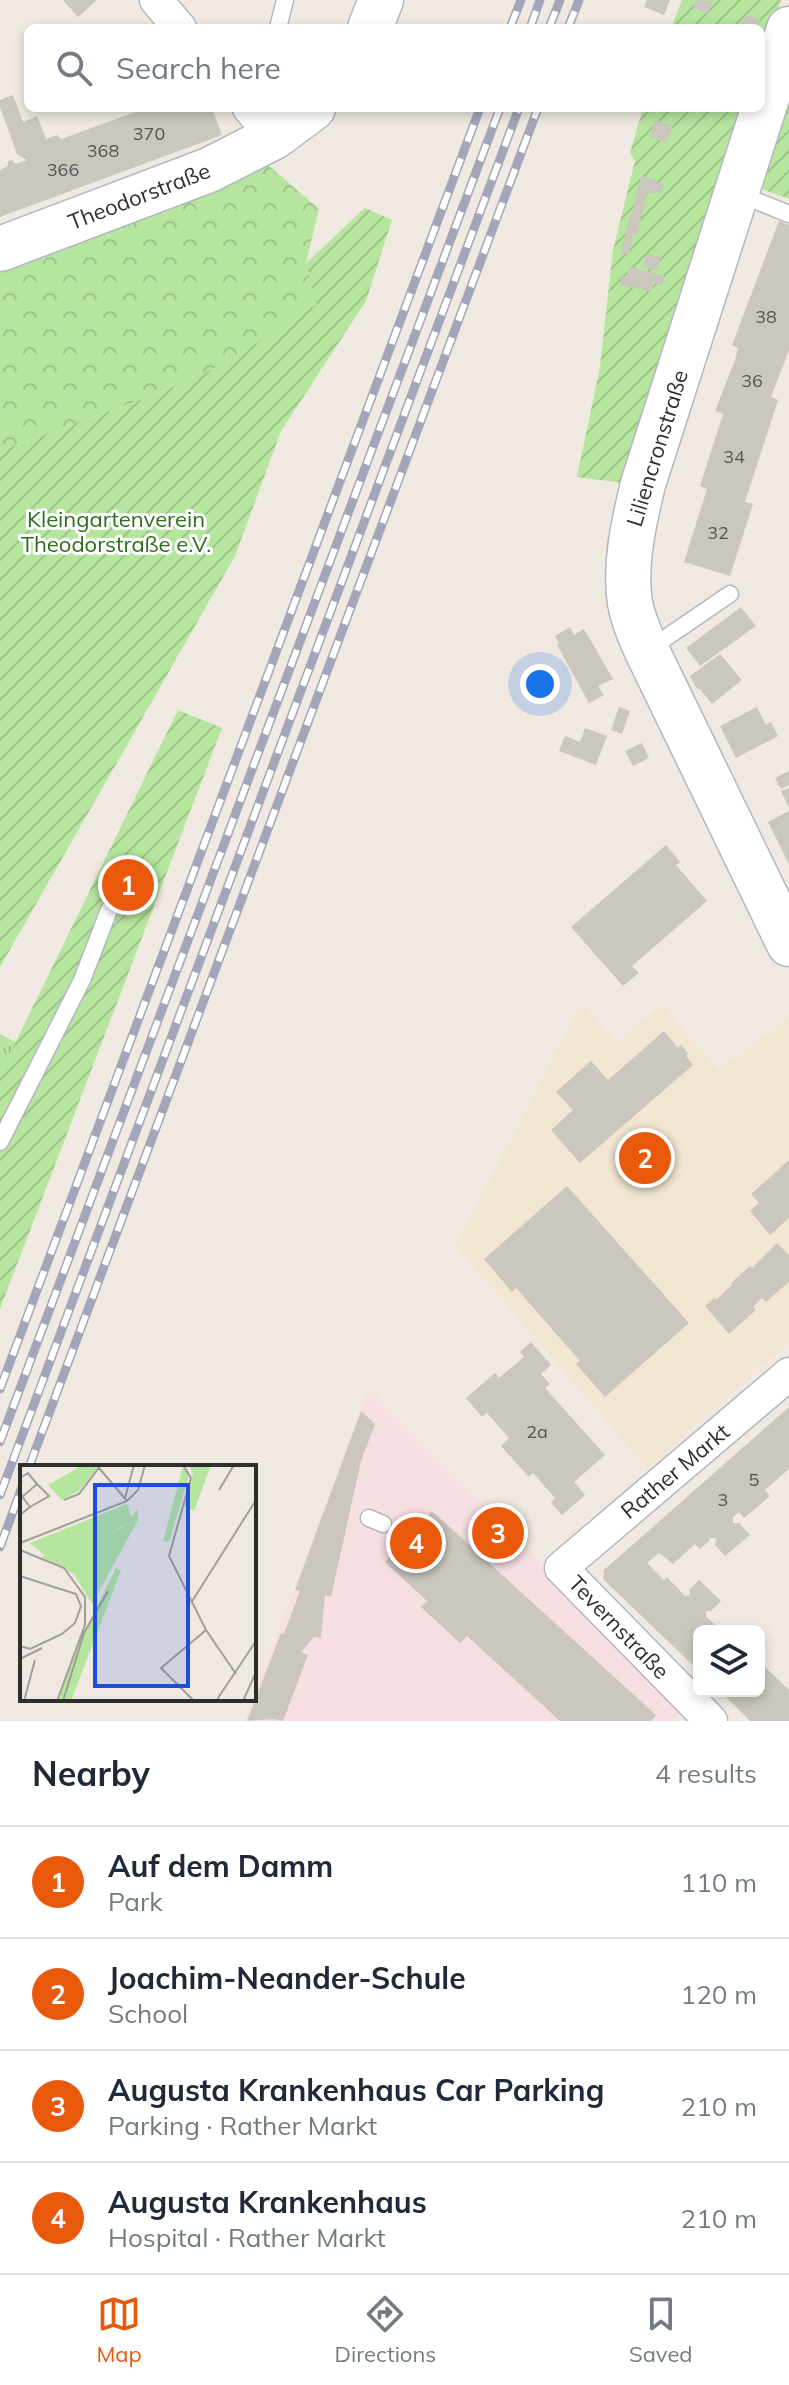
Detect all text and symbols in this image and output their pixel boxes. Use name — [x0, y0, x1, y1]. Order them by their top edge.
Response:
search box — [24, 24, 765, 112]
icon: search — [52, 46, 96, 90]
text: Search here — [116, 49, 281, 87]
house number: 370 — [133, 122, 165, 145]
house number: 368 — [87, 139, 119, 162]
street label: Theodorstraße — [64, 156, 214, 236]
house number: 366 — [47, 158, 79, 181]
house number: 38 — [755, 305, 777, 328]
street label: Liliencronstraße — [620, 366, 694, 530]
house number: 36 — [741, 369, 763, 392]
house number: 34 — [723, 445, 745, 468]
park label: Kleingartenverein Theodorstraße e.V. — [21, 505, 211, 558]
house number: 32 — [707, 521, 729, 544]
your location — [520, 664, 560, 704]
pin: 1 — [102, 855, 154, 915]
pin: 2 — [619, 1128, 671, 1188]
street label: Rather Markt — [615, 1417, 735, 1525]
house number: 2a — [526, 1420, 548, 1443]
inset map — [20, 1465, 256, 1701]
house number: 5 — [749, 1468, 760, 1491]
house number: 3 — [718, 1488, 728, 1511]
pin: 3 — [472, 1503, 524, 1563]
pin: 4 — [390, 1513, 442, 1573]
street label: Tevernstraße — [563, 1569, 675, 1685]
map controls — [693, 1625, 765, 1697]
button: layers — [693, 1625, 765, 1697]
text: Nearby — [32, 1752, 150, 1795]
text: 4 results — [655, 1757, 757, 1790]
text: Auf dem Damm — [108, 1847, 333, 1885]
text: 1 — [50, 1866, 66, 1899]
text: 110 m — [681, 1866, 757, 1899]
text: Park — [108, 1885, 163, 1918]
text: Joachim-Neander-Schule — [108, 1959, 466, 1997]
text: 2 — [50, 1978, 66, 2011]
text: 120 m — [681, 1978, 757, 2011]
text: School — [108, 1997, 188, 2030]
text: Augusta Krankenhaus Car Parking — [108, 2071, 604, 2109]
text: 3 — [50, 2090, 66, 2123]
text: 210 m — [681, 2090, 757, 2123]
text: Parking · Rather Markt — [108, 2109, 377, 2142]
text: Augusta Krankenhaus — [108, 2183, 427, 2221]
text: 4 — [50, 2202, 66, 2235]
text: 210 m — [681, 2202, 757, 2235]
text: Hospital · Rather Markt — [108, 2221, 386, 2254]
tab: Map — [96, 2292, 142, 2368]
tab: Directions — [335, 2292, 436, 2368]
tab: Saved — [629, 2292, 693, 2368]

